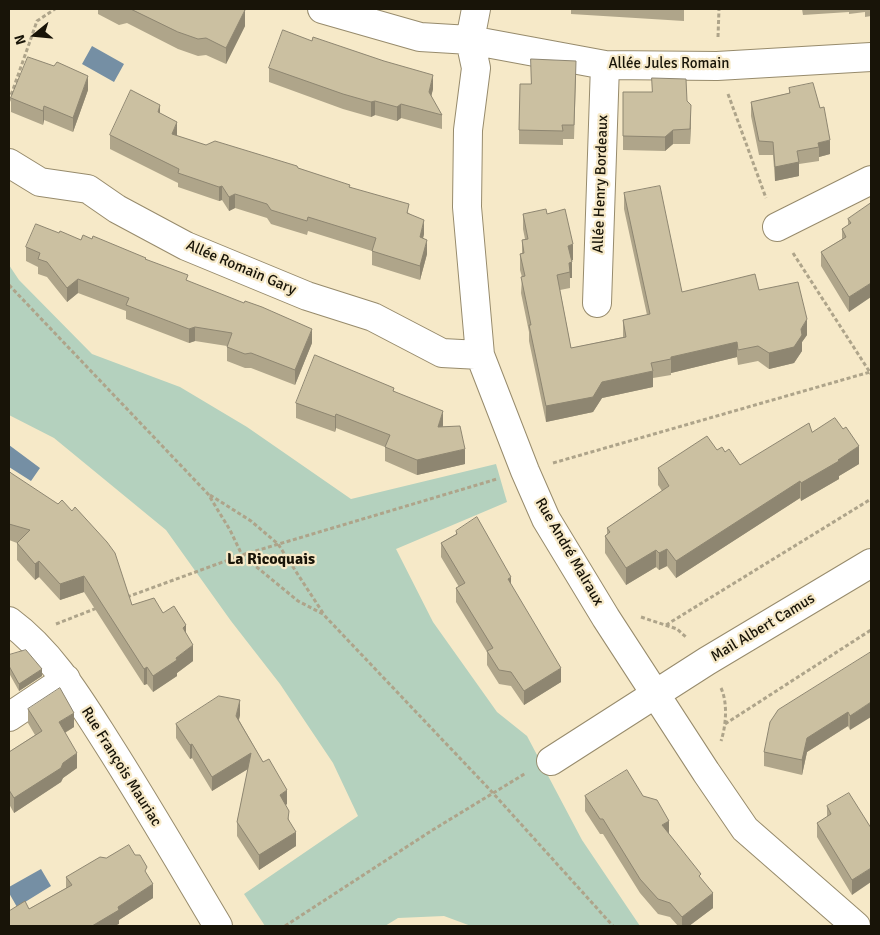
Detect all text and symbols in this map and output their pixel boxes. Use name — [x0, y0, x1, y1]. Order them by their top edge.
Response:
north arrow — [10, 10, 60, 60]
text: N — [11, 32, 30, 47]
street label: Allée Jules Romain — [609, 55, 729, 73]
street label: Allée Henry Bordeaux — [590, 115, 612, 253]
street label: Allée Romain Gary — [183, 237, 299, 299]
street label: Rue André Malraux — [531, 495, 607, 609]
district label: La Ricoquais — [227, 550, 315, 570]
street label: Mail Albert Camus — [708, 590, 818, 666]
street label: Rue François Mauriac — [77, 704, 165, 830]

